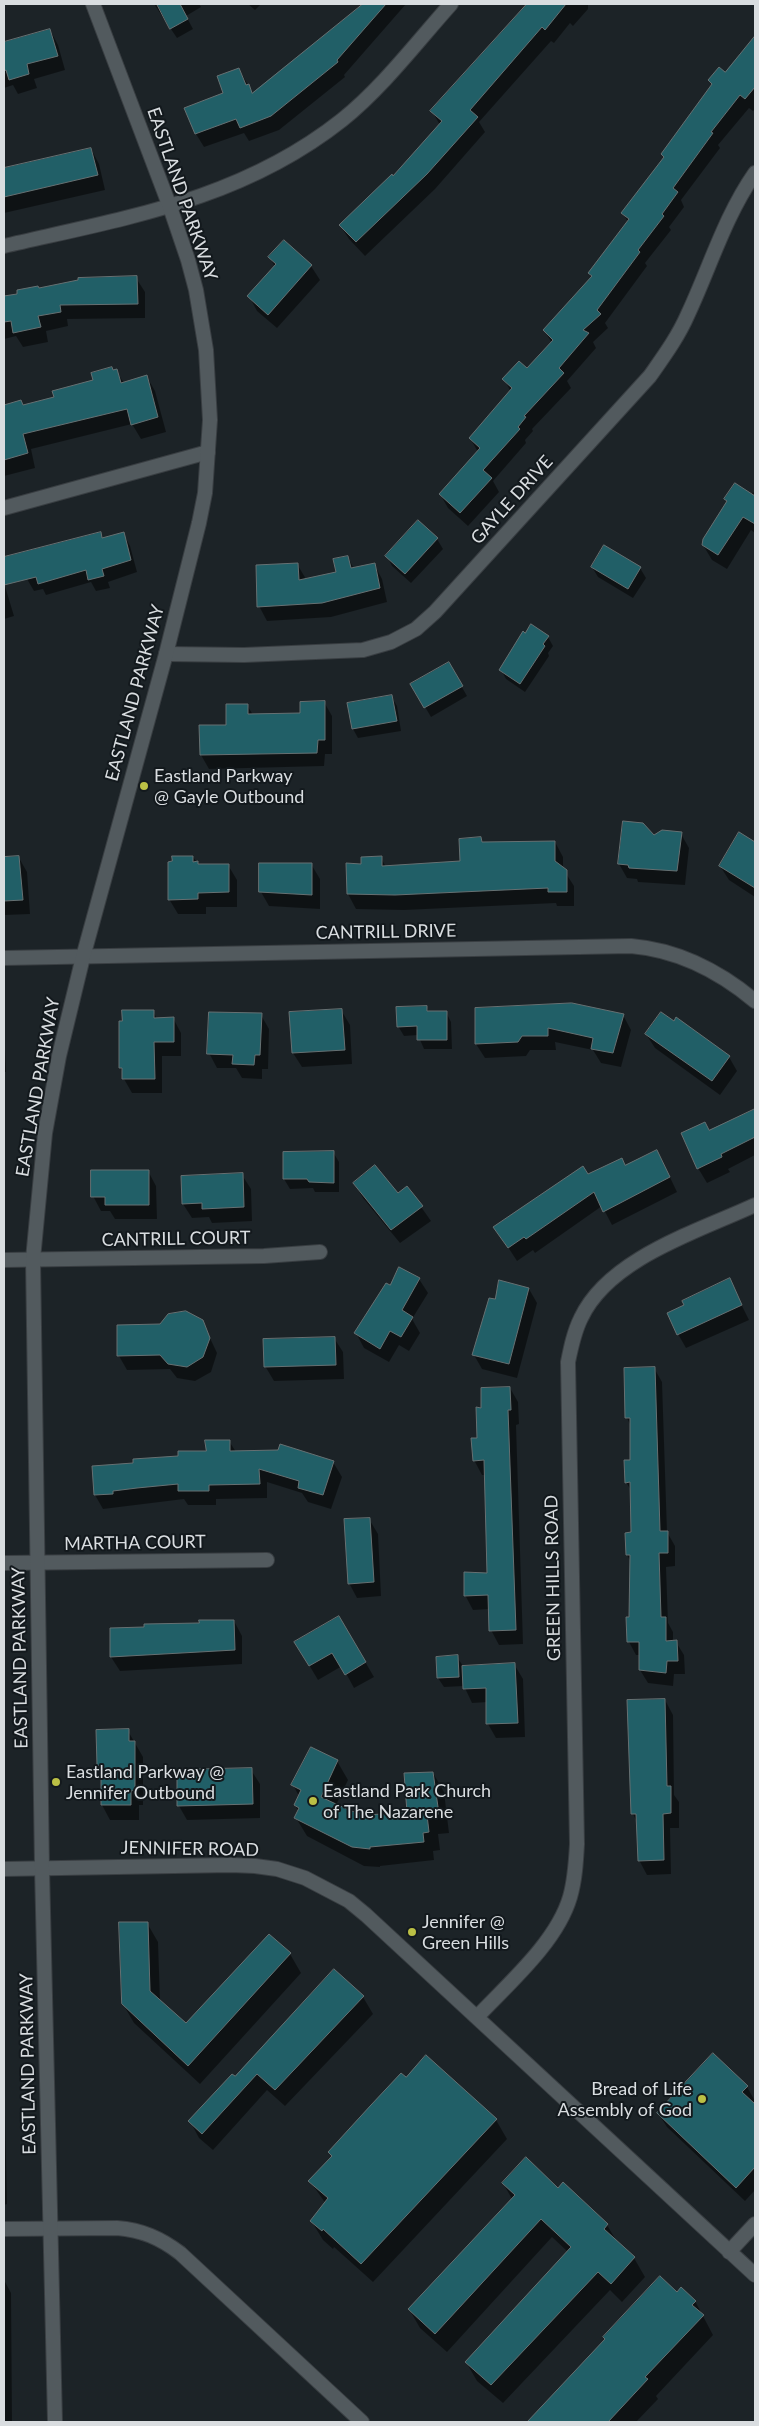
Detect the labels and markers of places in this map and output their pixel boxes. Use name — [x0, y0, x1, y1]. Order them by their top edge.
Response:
place label: Eastland Parkway @ Gayle Outbound — [154, 765, 304, 808]
marker: Eastland Parkway @ Gayle Outbound — [138, 780, 150, 792]
place label: Eastland Parkway @ Jennifer Outbound — [66, 1761, 224, 1804]
marker: Eastland Parkway @ Jennifer Outbound — [50, 1776, 62, 1788]
place label: Eastland Park Church of The Nazarene — [323, 1780, 491, 1822]
marker: Eastland Park Church of The Nazarene — [307, 1795, 319, 1807]
place label: Jennifer @ Green Hills — [422, 1911, 509, 1954]
marker: Jennifer @ Green Hills — [406, 1926, 418, 1938]
place label: Bread of Life Assembly of God — [557, 2078, 692, 2120]
marker: Bread of Life Assembly of God — [696, 2093, 708, 2105]

